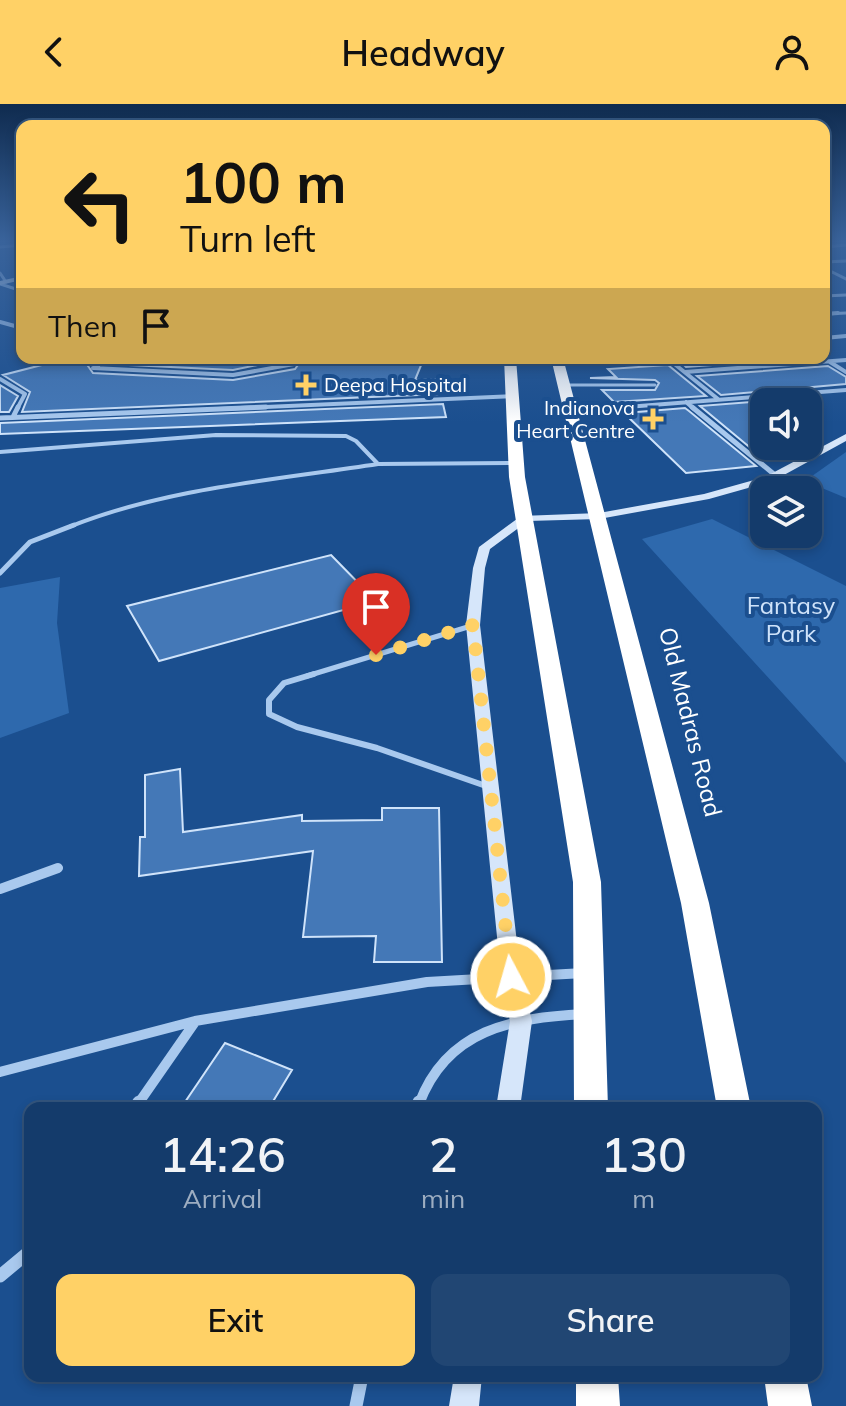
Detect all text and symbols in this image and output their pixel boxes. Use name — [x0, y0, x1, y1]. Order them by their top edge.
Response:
icon: back — [32, 30, 76, 74]
text: Headway — [341, 30, 505, 75]
icon: person — [770, 30, 814, 74]
text: 100 m — [180, 147, 347, 217]
icon: left — [48, 152, 152, 256]
text: Turn left — [180, 216, 316, 261]
icon: arrive — [134, 304, 178, 348]
text: Then — [48, 307, 118, 345]
place label: Deepa Hospital — [324, 372, 467, 397]
marker: Deepa Hospital — [295, 374, 317, 396]
map controls — [750, 388, 822, 548]
button: sound — [750, 388, 822, 460]
place label: Indianova Heart Centre — [516, 395, 635, 443]
marker: Indianova Heart Centre — [642, 408, 664, 430]
button: layers — [750, 476, 822, 548]
pin — [342, 573, 410, 655]
icon: arrive — [354, 585, 398, 629]
park label: Fantasy Park — [747, 590, 836, 648]
street label: Old Madras Road — [653, 624, 729, 820]
position arrow — [469, 935, 553, 1019]
text: 14:26 — [159, 1124, 286, 1184]
text: 2 — [429, 1124, 457, 1184]
text: 130 — [600, 1124, 687, 1184]
text: Arrival — [183, 1182, 262, 1215]
text: min — [421, 1182, 465, 1215]
text: m — [632, 1182, 655, 1215]
button: Exit — [56, 1274, 415, 1366]
button: Share — [431, 1274, 790, 1366]

